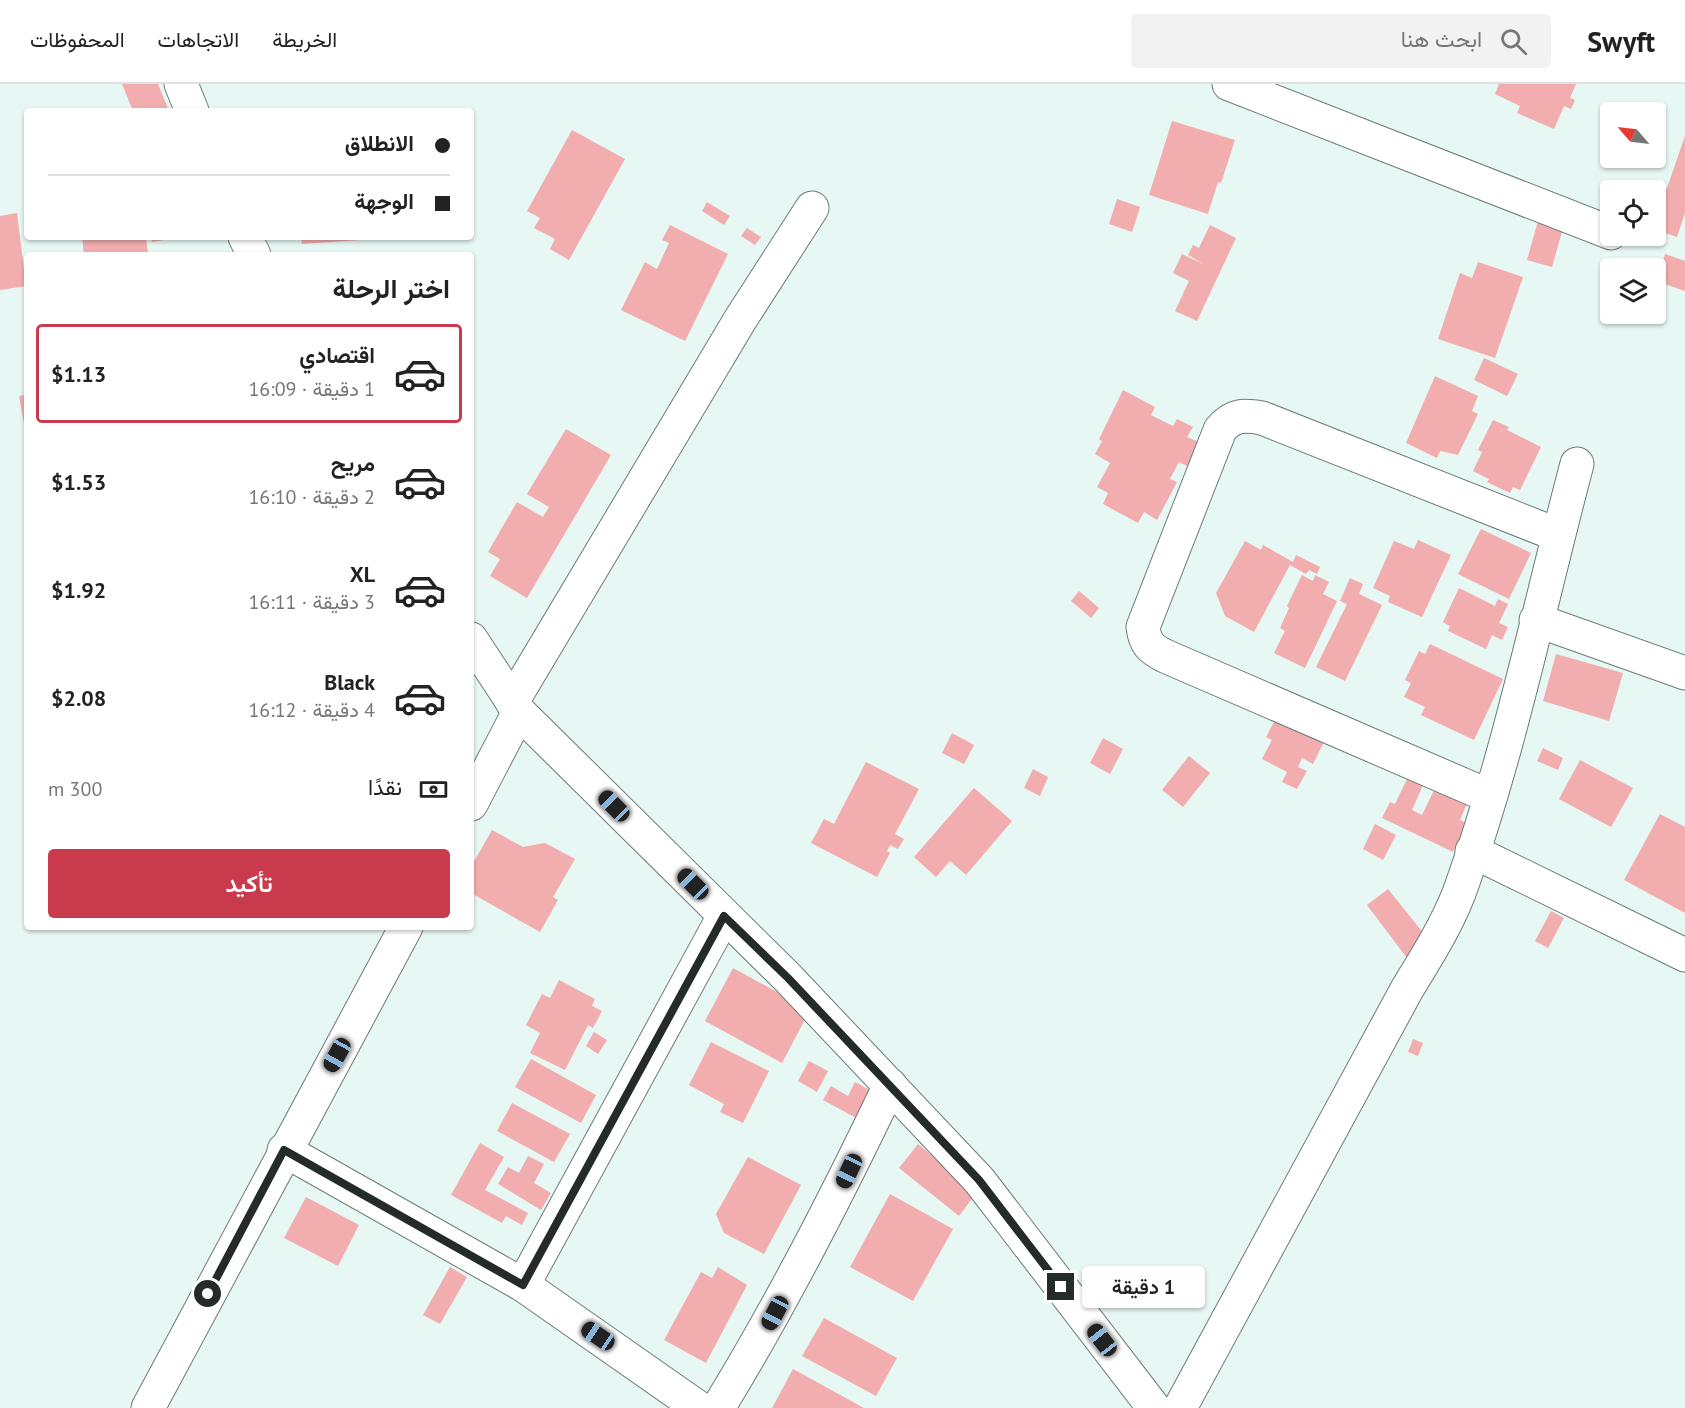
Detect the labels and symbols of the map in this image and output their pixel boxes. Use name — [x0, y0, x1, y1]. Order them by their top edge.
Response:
north arrow — [1600, 102, 1666, 168]
car — [595, 787, 633, 825]
car — [674, 865, 712, 903]
car — [320, 1035, 354, 1075]
car — [833, 1151, 865, 1191]
callout: 1 دقيقة — [1082, 1266, 1205, 1308]
route end — [1047, 1273, 1074, 1300]
route start — [194, 1280, 221, 1307]
car — [759, 1293, 791, 1333]
car — [578, 1318, 618, 1354]
car — [1084, 1320, 1120, 1360]

